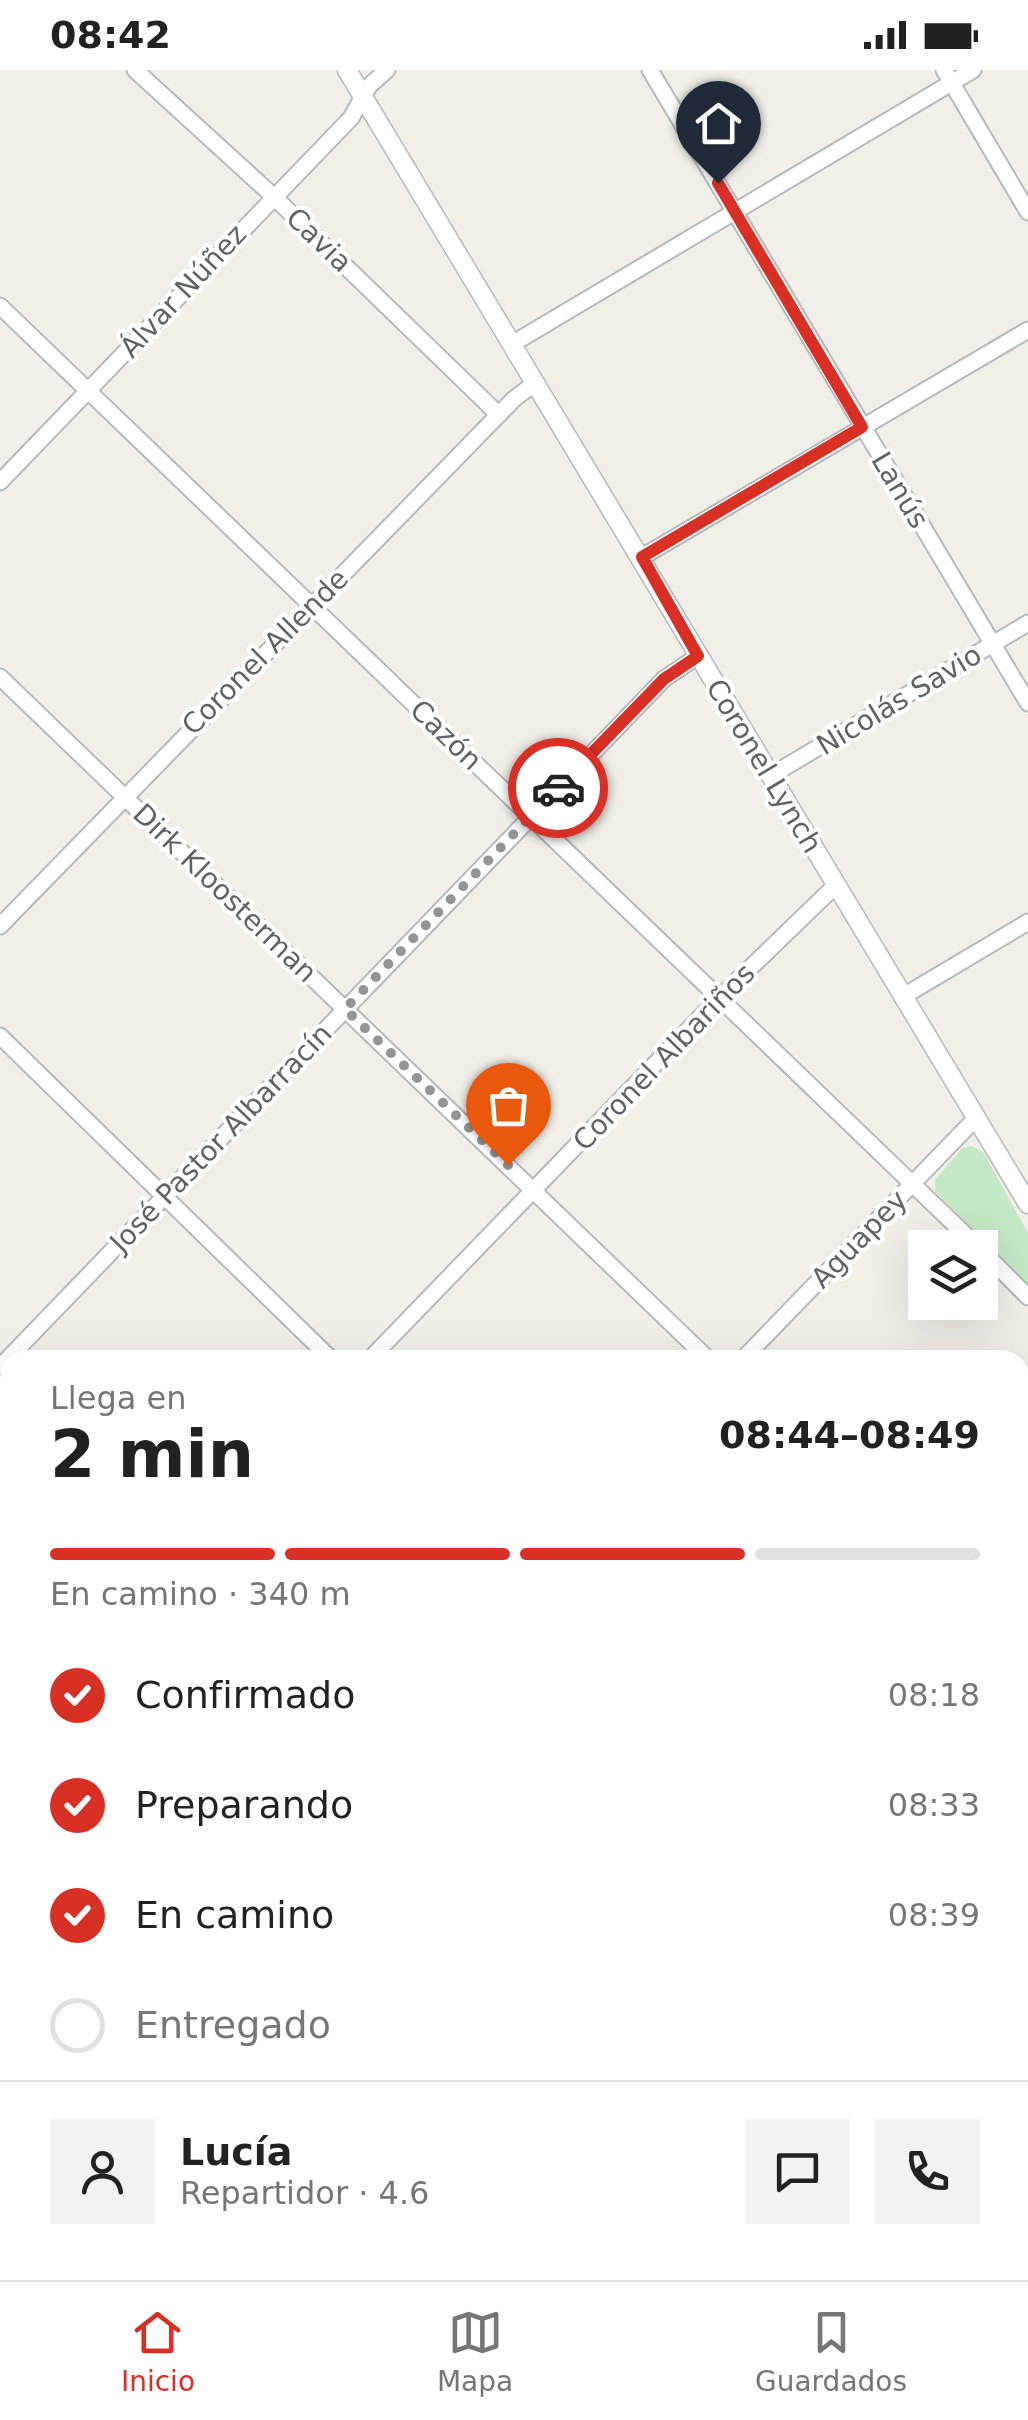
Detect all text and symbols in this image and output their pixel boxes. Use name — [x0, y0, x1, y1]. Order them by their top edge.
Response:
text: 08:42 — [50, 13, 171, 57]
pin — [676, 81, 761, 184]
icon: home — [691, 96, 746, 151]
street label: Cavia — [279, 201, 359, 279]
street label: Álvar Núñez — [112, 217, 253, 364]
street label: Lanús — [865, 446, 935, 534]
street label: Coronel Allende — [175, 562, 355, 742]
street label: Nicolás Savio — [811, 638, 987, 762]
street label: Coronel Lynch — [699, 673, 829, 859]
street label: Cazón — [403, 693, 489, 777]
courier — [508, 738, 608, 838]
icon: car — [531, 761, 586, 816]
street label: Dirk Kloosterman — [126, 797, 324, 989]
street label: Coronel Albariños — [566, 957, 762, 1157]
street label: José Pastor Albarracín — [102, 1017, 339, 1260]
pin — [466, 1063, 551, 1166]
icon: bag — [481, 1078, 536, 1133]
street label: Aguapey — [804, 1183, 914, 1295]
map controls — [908, 1230, 998, 1320]
button: layers — [908, 1230, 998, 1320]
text: Llega en — [50, 1379, 186, 1417]
text: 08:44–08:49 — [719, 1413, 980, 1457]
text: 2 min — [50, 1417, 254, 1492]
text: En camino · 340 m — [50, 1575, 351, 1613]
icon: check — [50, 1668, 105, 1723]
text: Confirmado — [135, 1673, 355, 1717]
text: 08:18 — [888, 1676, 980, 1714]
icon: check — [50, 1778, 105, 1833]
text: Preparando — [135, 1783, 353, 1827]
text: 08:33 — [888, 1786, 980, 1824]
icon: check — [50, 1888, 105, 1943]
text: En camino — [135, 1893, 334, 1937]
text: 08:39 — [888, 1896, 980, 1934]
text: Entregado — [135, 2003, 331, 2047]
button: person — [50, 2119, 155, 2224]
button: chat — [745, 2119, 850, 2224]
button: phone — [875, 2119, 980, 2224]
text: Lucía — [180, 2130, 292, 2174]
text: Repartidor · 4.6 — [180, 2174, 429, 2212]
tab: Inicio — [121, 2305, 195, 2398]
tab: Mapa — [437, 2305, 513, 2398]
tab: Guardados — [755, 2305, 907, 2398]

